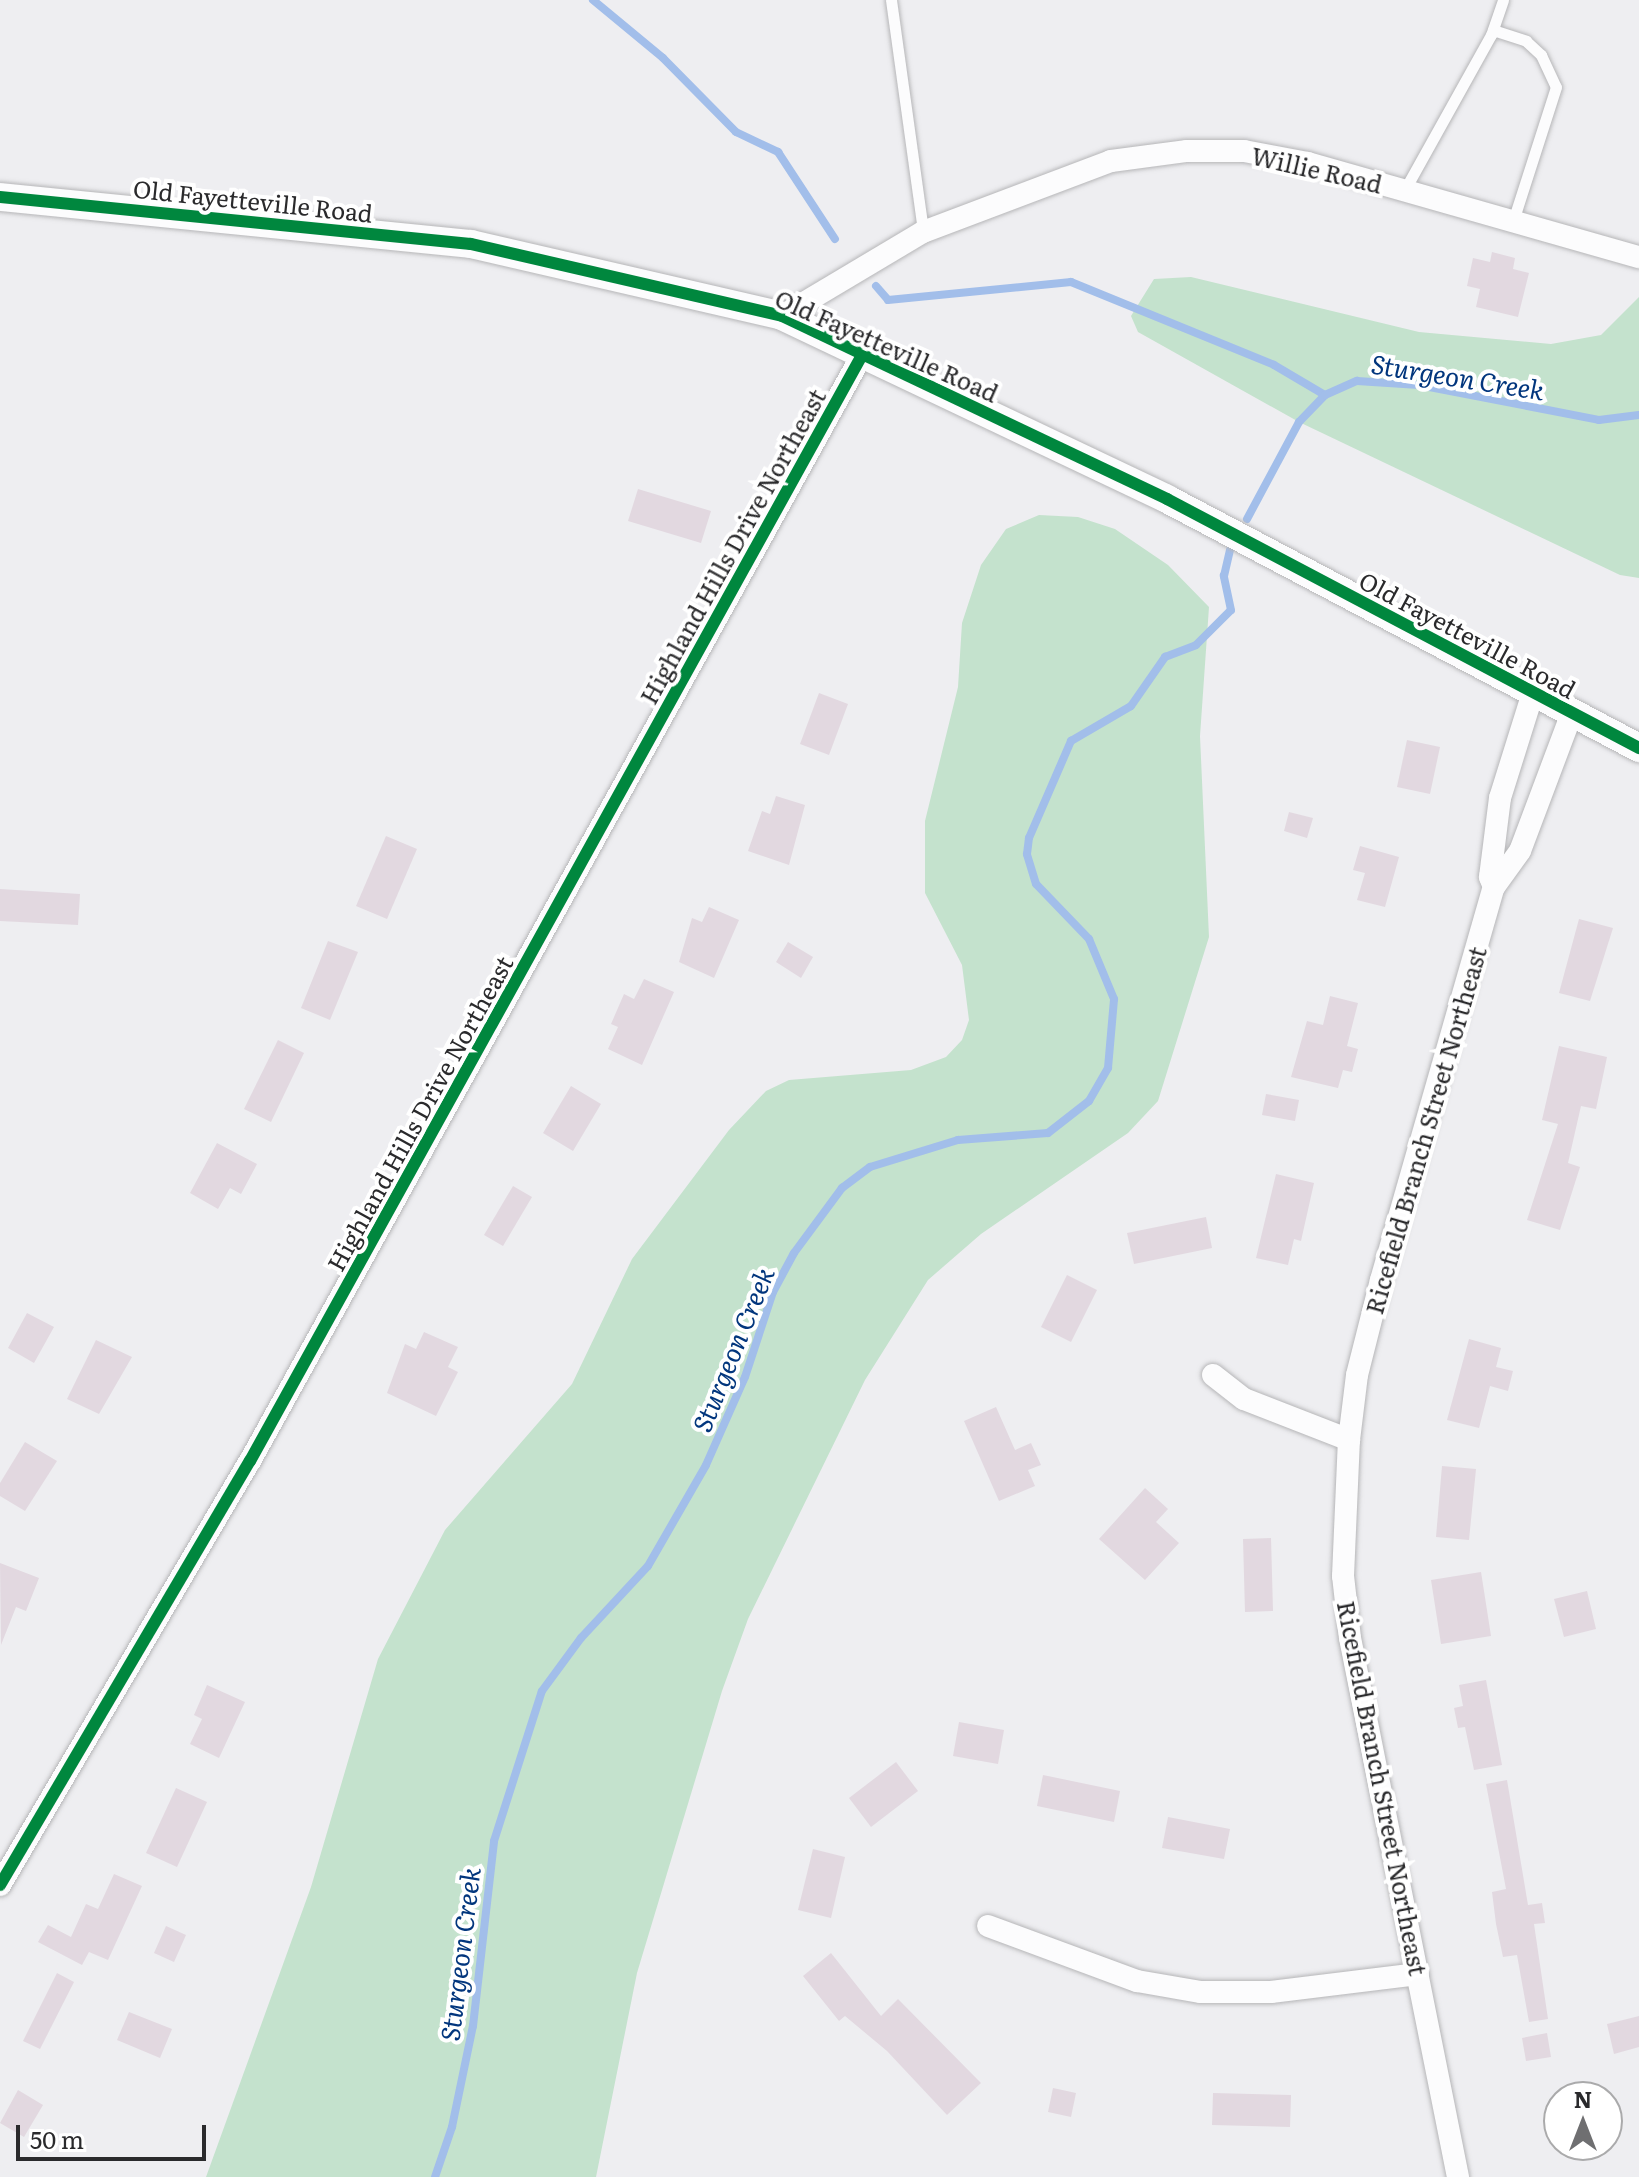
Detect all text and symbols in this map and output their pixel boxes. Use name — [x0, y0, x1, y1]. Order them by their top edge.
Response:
street label: Willie Road — [1249, 140, 1385, 198]
street label: Old Fayetteville Road — [132, 173, 374, 227]
street label: Old Fayetteville Road — [771, 283, 1003, 407]
water label: Sturgeon Creek — [1369, 347, 1547, 405]
street label: Highland Hills Drive Northeast — [633, 383, 831, 709]
street label: Old Fayetteville Road — [1355, 565, 1581, 703]
street label: Ricefield Branch Street Northeast — [1359, 943, 1491, 1317]
street label: Highland Hills Drive Northeast — [320, 950, 518, 1276]
water label: Sturgeon Creek — [685, 1262, 779, 1436]
street label: Ricefield Branch Street Northeast — [1333, 1598, 1433, 1978]
water label: Sturgeon Creek — [433, 1865, 485, 2043]
north arrow — [1543, 2081, 1623, 2161]
text: N — [1574, 2082, 1592, 2115]
scale bar — [20, 2109, 210, 2159]
text: 50 m — [30, 2121, 84, 2156]

